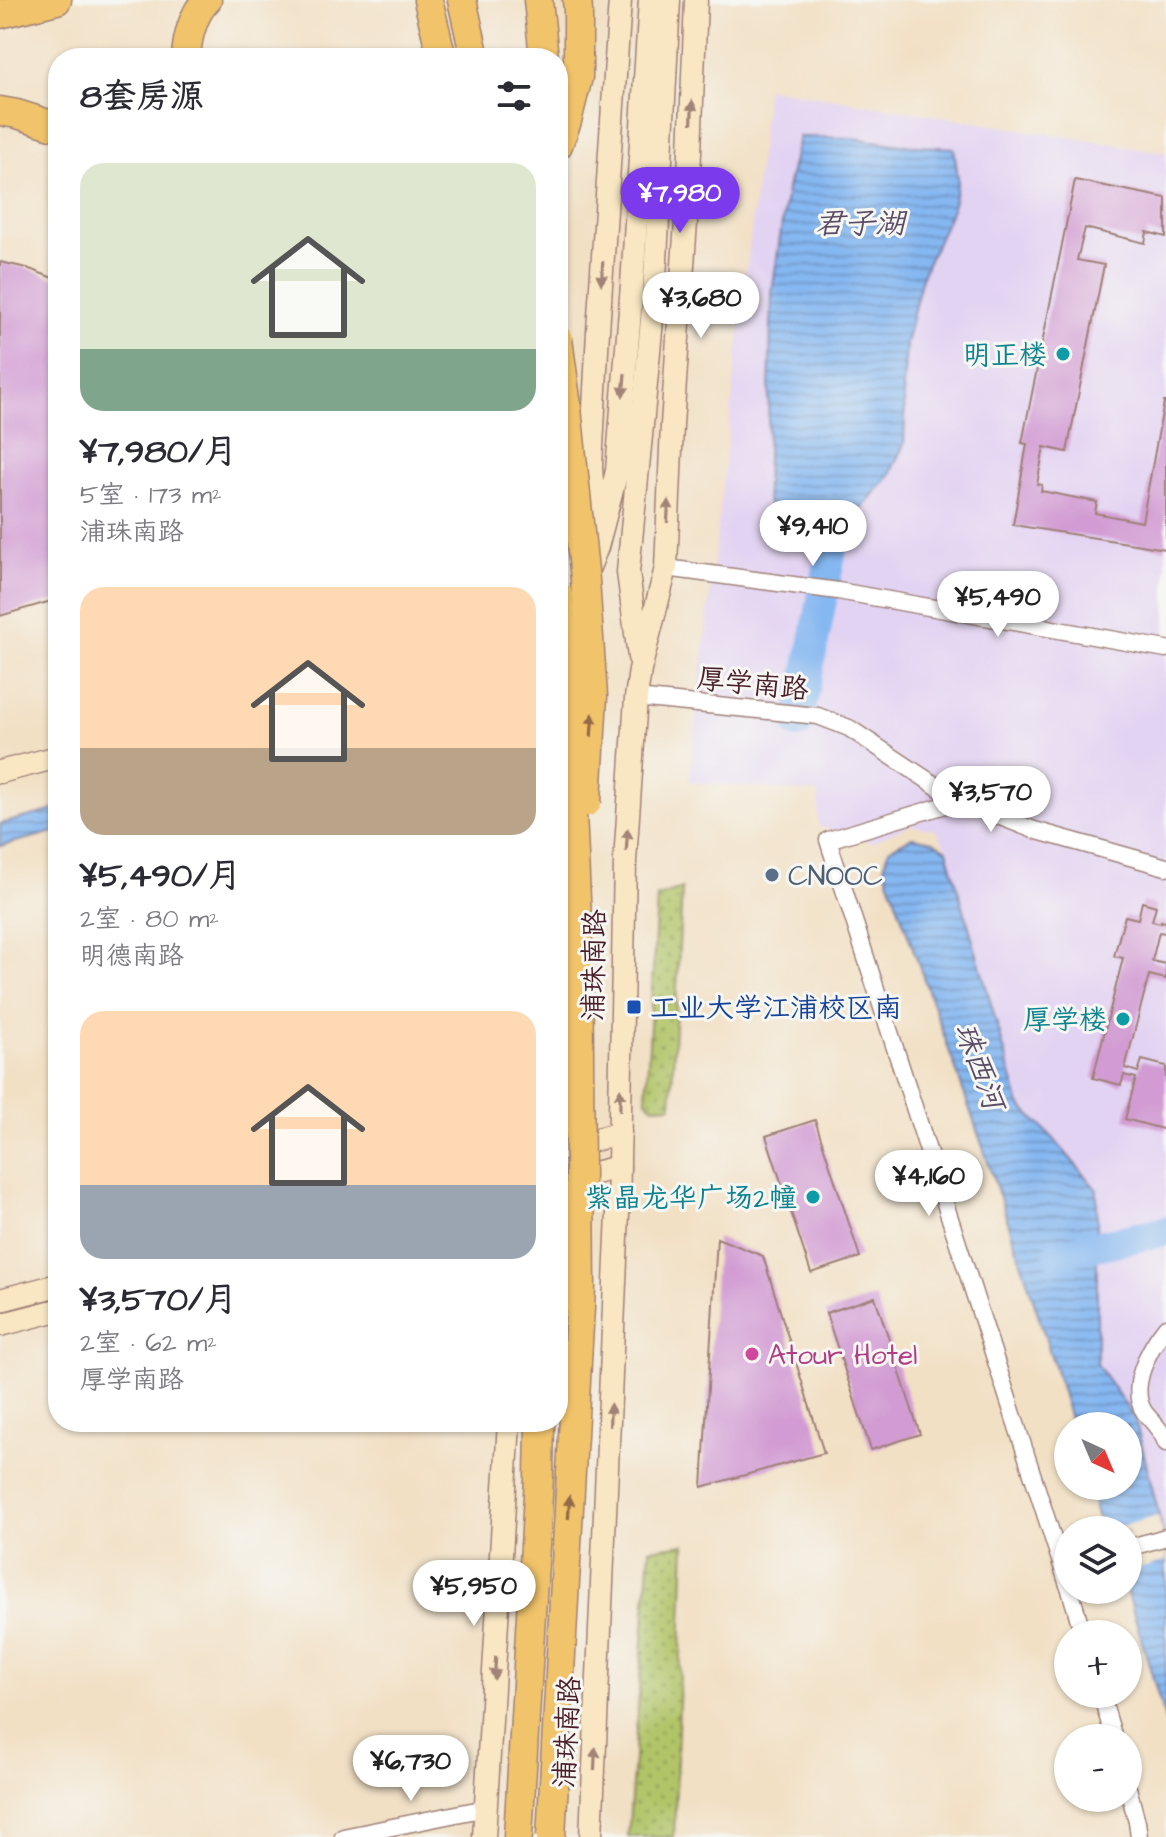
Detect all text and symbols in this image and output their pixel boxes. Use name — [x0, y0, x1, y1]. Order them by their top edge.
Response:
text: 8套房源 — [80, 73, 204, 121]
icon: filters — [492, 74, 536, 118]
one-way arrow — [685, 99, 698, 124]
pin: ¥7,980 — [615, 167, 745, 235]
text: ¥7,980 — [639, 175, 721, 211]
water label: 君子湖 — [815, 203, 908, 245]
icon: home — [236, 215, 380, 359]
one-way arrow — [595, 261, 608, 286]
pin: ¥3,680 — [636, 272, 766, 340]
text: ¥3,680 — [660, 280, 742, 316]
place label: 明正楼 — [963, 336, 1047, 375]
marker: 明正楼 — [1054, 345, 1072, 363]
one-way arrow — [617, 373, 630, 398]
text: ¥7,980/月 — [80, 428, 237, 476]
text: 5室 · 173 m² — [80, 477, 222, 513]
one-way arrow — [662, 498, 675, 523]
pin: ¥9,410 — [748, 500, 878, 568]
text: ¥9,410 — [778, 508, 848, 544]
text: 浦珠南路 — [80, 514, 184, 550]
pin: ¥5,490 — [933, 571, 1063, 639]
text: ¥5,490 — [955, 579, 1041, 615]
icon: home — [236, 639, 380, 783]
street label: 厚学南路 — [695, 659, 811, 710]
one-way arrow — [585, 712, 598, 737]
pin: ¥3,570 — [926, 766, 1056, 834]
text: ¥3,570 — [950, 774, 1032, 810]
one-way arrow — [620, 827, 633, 852]
text: ¥5,490/月 — [80, 852, 242, 900]
place label: CNOOC — [788, 857, 883, 896]
marker: CNOOC — [763, 866, 781, 884]
text: 2室 · 80 m² — [80, 901, 219, 937]
street label: 浦珠南路 — [574, 909, 615, 1021]
text: 明德南路 — [80, 938, 184, 974]
place label: 工业大学江浦校区南 — [650, 989, 902, 1028]
marker: 工业大学江浦校区南 — [625, 998, 643, 1016]
place label: 厚学楼 — [1023, 1001, 1107, 1040]
marker: 厚学楼 — [1114, 1010, 1132, 1028]
water label: 珠西河 — [944, 1017, 1016, 1121]
icon: home — [236, 1063, 380, 1207]
one-way arrow — [614, 1087, 627, 1112]
pin: ¥4,160 — [864, 1150, 994, 1218]
text: ¥4,160 — [893, 1158, 965, 1194]
place label: 紫晶龙华广场2幢 — [585, 1179, 797, 1218]
marker: 紫晶龙华广场2幢 — [804, 1188, 822, 1206]
text: ¥3,570/月 — [80, 1276, 237, 1324]
text: 2室 · 62 m² — [80, 1325, 217, 1361]
place label: Atour Hotel — [768, 1336, 917, 1375]
marker: Atour Hotel — [743, 1345, 761, 1363]
text: 厚学南路 — [80, 1362, 184, 1398]
one-way arrow — [604, 1402, 617, 1427]
north arrow — [1054, 1412, 1142, 1500]
map controls — [1054, 1412, 1142, 1812]
one-way arrow — [563, 1495, 576, 1520]
button: layers — [1054, 1516, 1142, 1604]
pin: ¥5,950 — [409, 1560, 539, 1628]
text: ¥5,950 — [431, 1568, 517, 1604]
button: + — [1054, 1620, 1142, 1708]
one-way arrow — [488, 1656, 501, 1681]
street label: 浦珠南路 — [545, 1675, 590, 1789]
button: − — [1054, 1724, 1142, 1812]
pin: ¥6,730 — [346, 1735, 476, 1803]
text: ¥6,730 — [371, 1743, 451, 1779]
one-way arrow — [588, 1746, 601, 1771]

